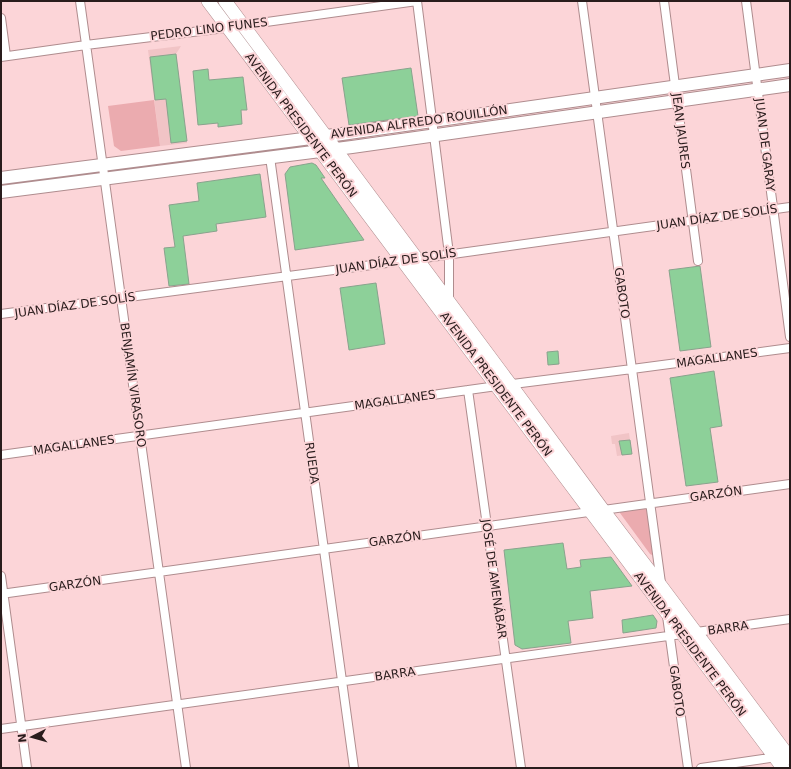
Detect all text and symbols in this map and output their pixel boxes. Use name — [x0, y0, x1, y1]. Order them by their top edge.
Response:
street label: PEDRO LINO FUNES — [150, 15, 268, 43]
street label: AVENIDA PRESIDENTE PERÓN — [242, 49, 361, 200]
street label: JEAN JAURES — [669, 91, 693, 170]
street label: JUAN DE GARAY — [752, 97, 778, 193]
street label: AVENIDA ALFREDO ROUILLÓN — [330, 102, 508, 141]
street label: JUAN DÍAZ DE SOLÍS — [655, 201, 778, 233]
street label: JUAN DÍAZ DE SOLÍS — [334, 245, 457, 277]
street label: GABOTO — [611, 266, 633, 320]
street label: JUAN DÍAZ DE SOLÍS — [13, 289, 136, 321]
street label: AVENIDA PRESIDENTE PERÓN — [437, 308, 556, 459]
street label: BENJAMÍN VIRASORO — [117, 322, 150, 448]
street label: MAGALLANES — [675, 345, 759, 371]
street label: MAGALLANES — [353, 387, 437, 413]
street label: MAGALLANES — [32, 432, 116, 458]
street label: RUEDA — [302, 441, 322, 486]
street label: GARZÓN — [689, 482, 743, 505]
street label: JOSÉ DE AMENÁBAR — [479, 517, 510, 640]
street label: GARZÓN — [368, 527, 422, 550]
street label: AVENIDA PRESIDENTE PERÓN — [631, 568, 750, 719]
street label: GARZÓN — [48, 572, 102, 595]
street label: BARRA — [707, 618, 750, 638]
street label: BARRA — [374, 664, 417, 684]
street label: GABOTO — [666, 664, 688, 718]
north arrow — [12, 717, 52, 757]
text: N — [16, 733, 29, 743]

